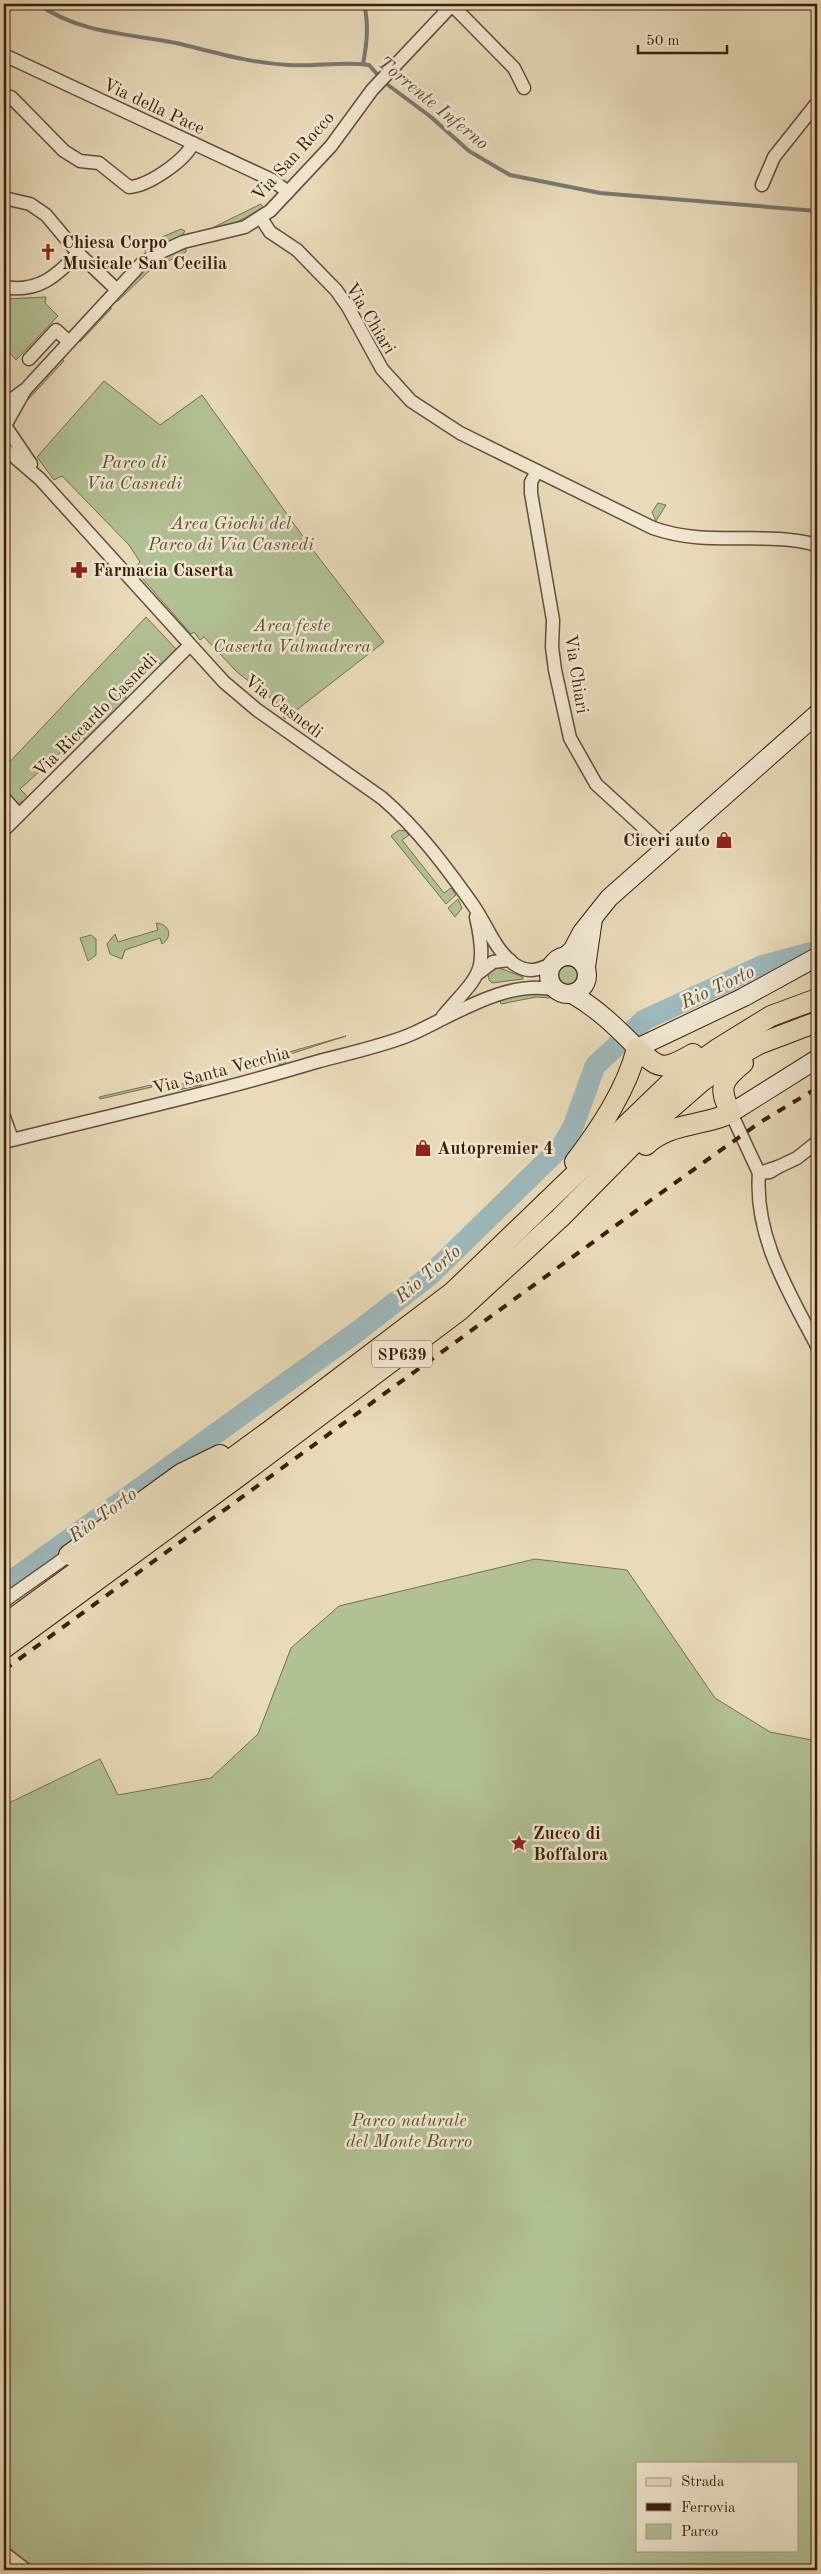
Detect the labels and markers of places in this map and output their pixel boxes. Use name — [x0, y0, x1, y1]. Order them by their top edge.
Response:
place label: Chiesa Corpo Musicale San Cecilia — [62, 234, 227, 273]
church icon: Chiesa Corpo Musicale San Cecilia — [38, 242, 58, 262]
pharmacy icon: Farmacia Caserta — [69, 560, 89, 580]
place label: Farmacia Caserta — [93, 562, 234, 580]
shop icon: Ciceri auto — [714, 830, 734, 850]
place label: Ciceri auto — [623, 832, 710, 850]
shop icon: Autopremier 4 — [413, 1138, 433, 1158]
place label: Autopremier 4 — [437, 1140, 554, 1158]
place label: Zucco di Boffalora — [533, 1825, 608, 1864]
place icon: Zucco di Boffalora — [509, 1833, 529, 1853]

